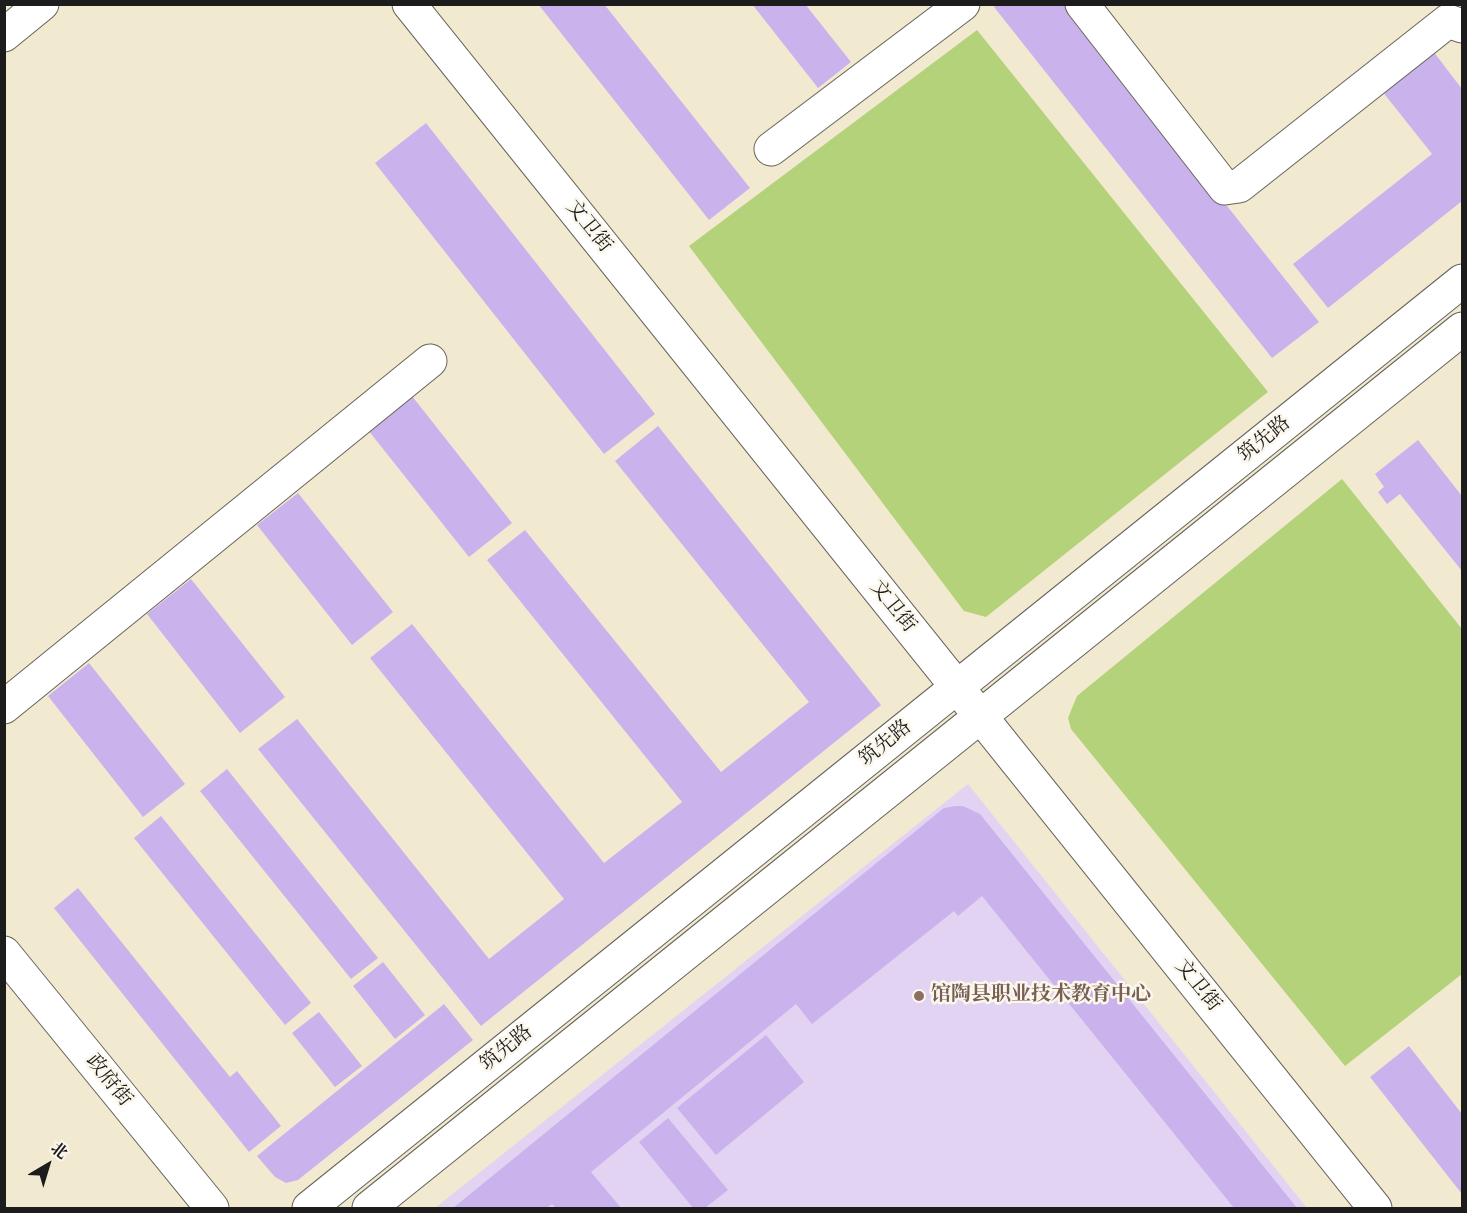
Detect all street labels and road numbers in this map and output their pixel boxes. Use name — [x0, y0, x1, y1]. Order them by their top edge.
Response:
street label: 文卫街 — [560, 196, 616, 258]
street label: 筑先路 — [1234, 412, 1296, 468]
street label: 文卫街 — [864, 576, 920, 638]
street label: 筑先路 — [855, 716, 917, 772]
street label: 文卫街 — [1169, 955, 1225, 1017]
street label: 筑先路 — [476, 1021, 538, 1077]
street label: 政府街 — [80, 1050, 136, 1112]

